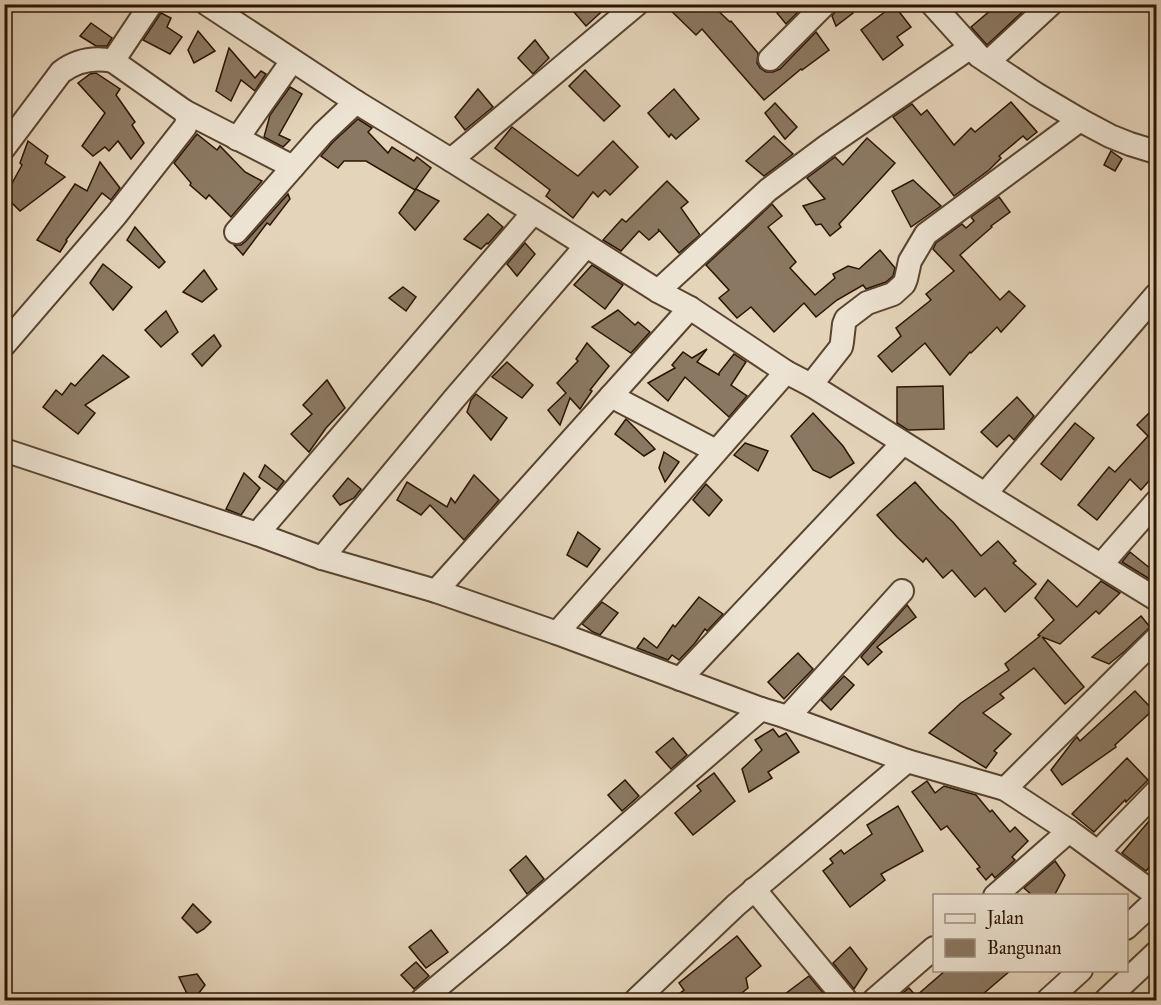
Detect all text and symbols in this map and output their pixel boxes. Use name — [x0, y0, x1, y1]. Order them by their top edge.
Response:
legend — [933, 894, 1128, 972]
text: Jalan — [985, 907, 1024, 930]
text: Bangunan — [987, 937, 1062, 960]

